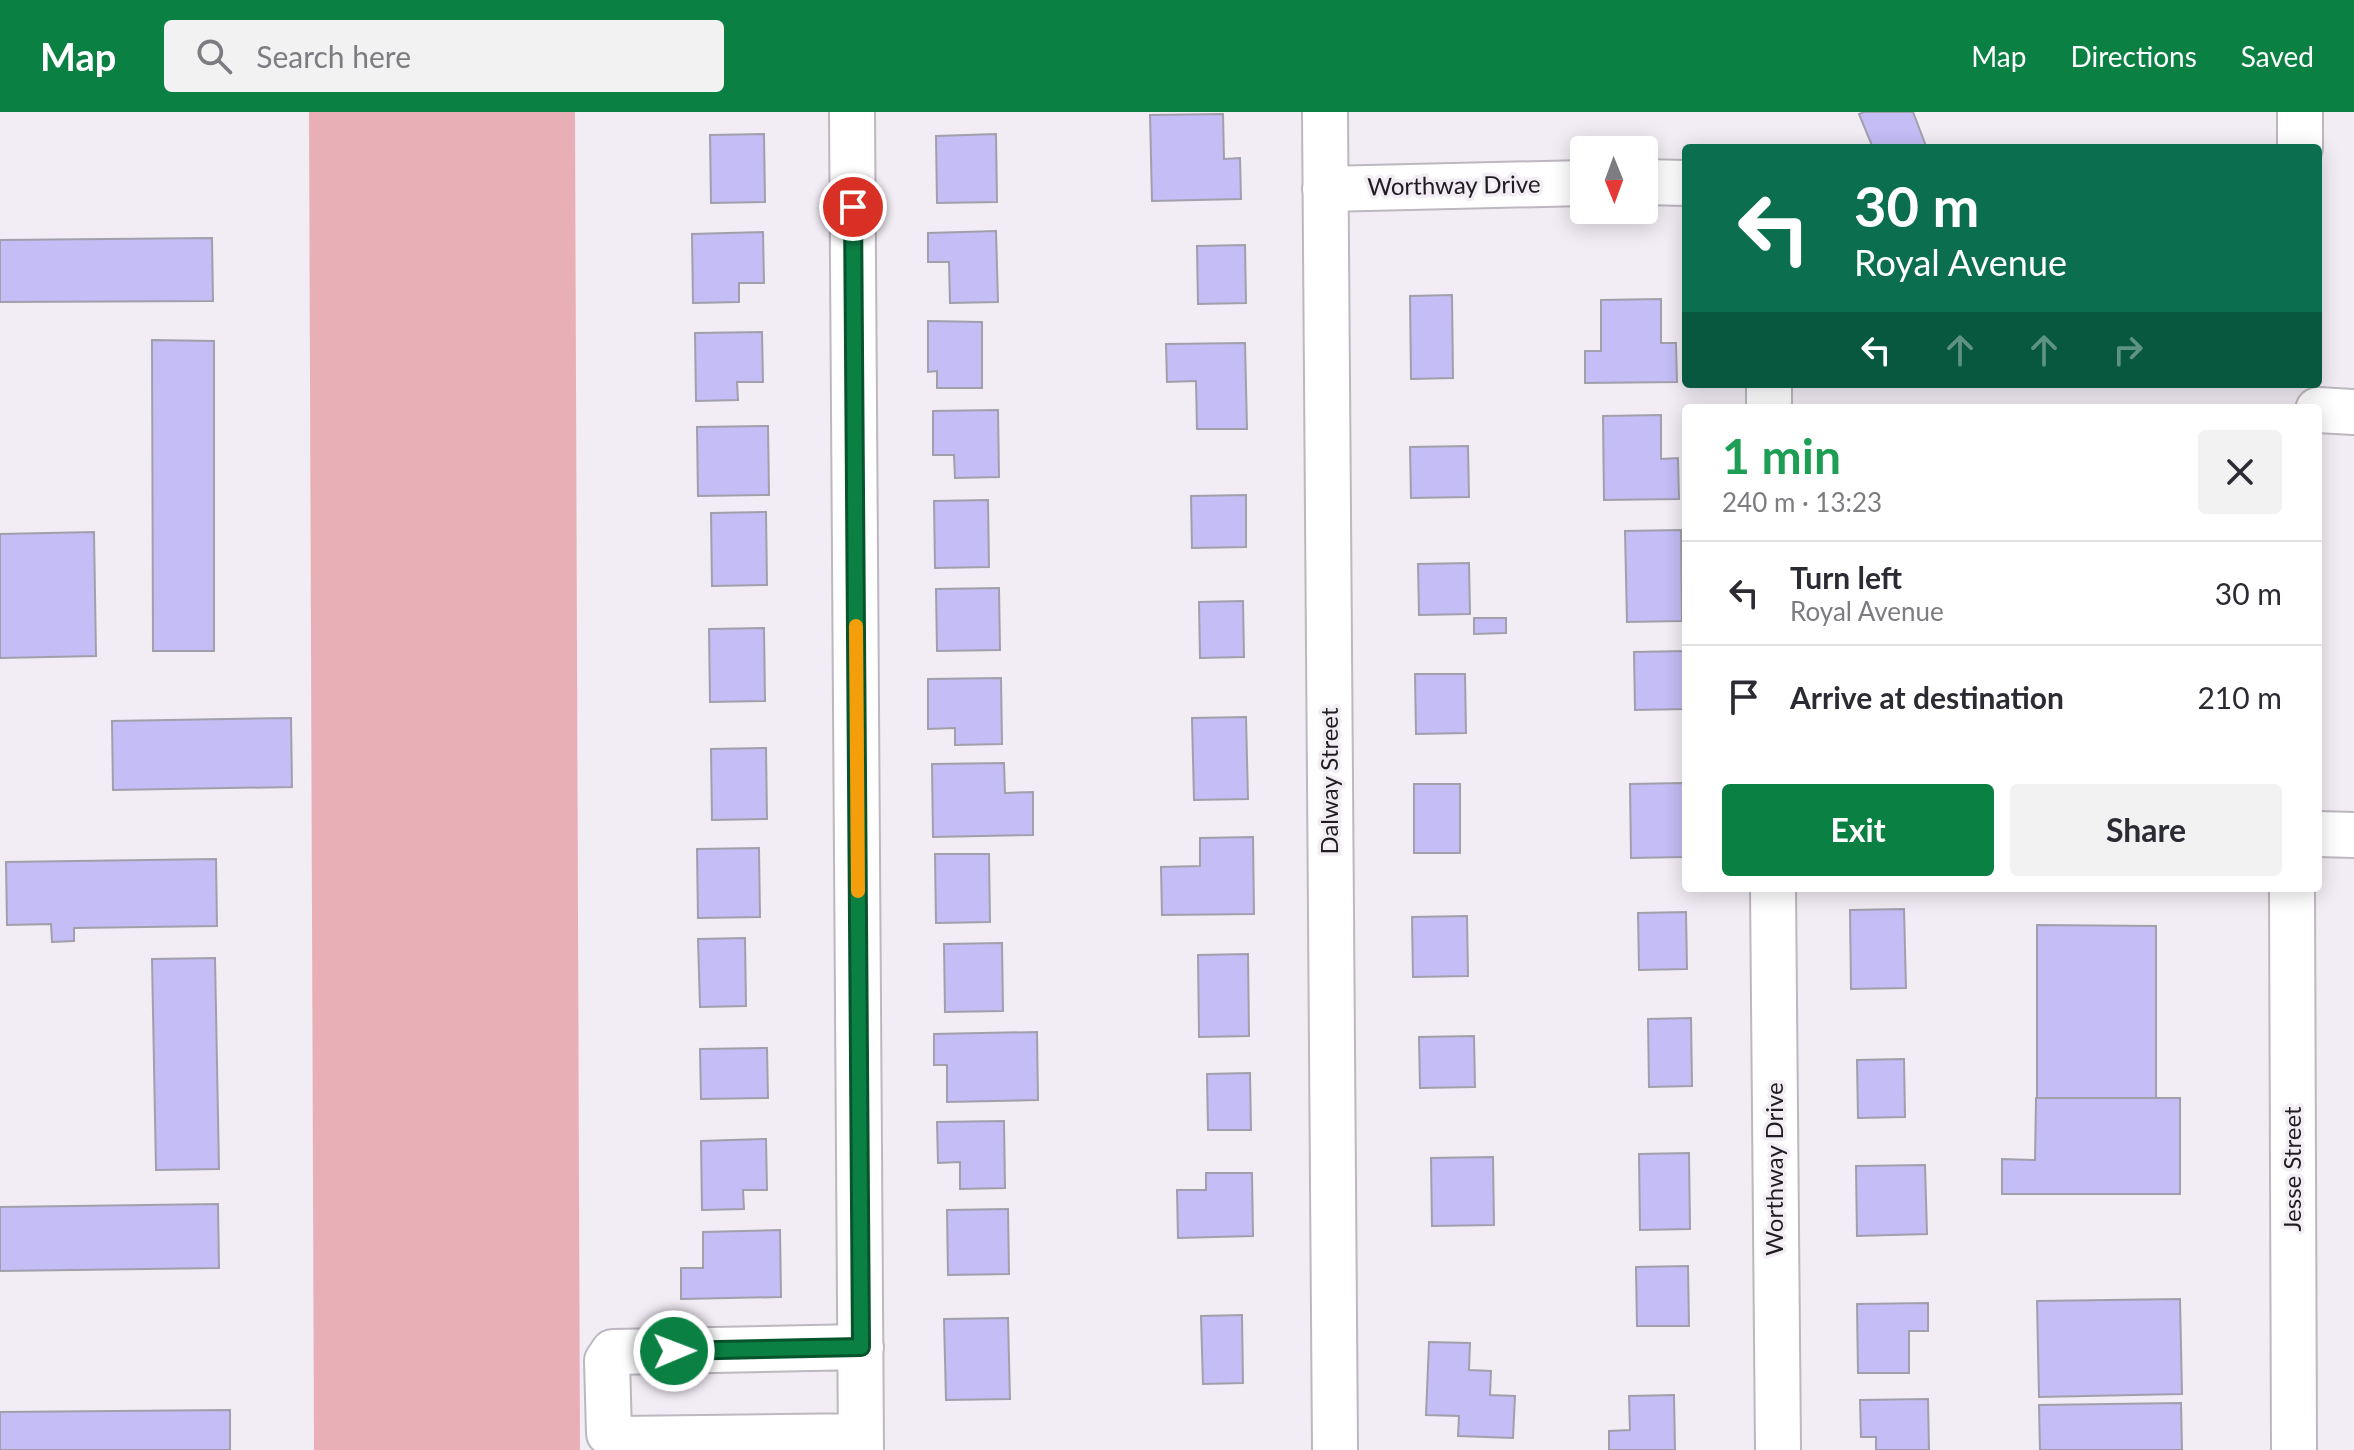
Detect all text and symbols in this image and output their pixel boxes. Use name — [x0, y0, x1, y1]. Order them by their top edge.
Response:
search box — [164, 20, 724, 92]
text: Map — [40, 33, 116, 79]
icon: search — [192, 34, 236, 78]
text: Search here — [256, 38, 411, 74]
text: Map — [1971, 39, 2026, 73]
text: Directions — [2070, 39, 2197, 73]
text: Saved — [2241, 39, 2314, 73]
north arrow — [1570, 136, 1658, 224]
map controls — [1570, 136, 1658, 224]
street label: Worthway Drive — [1367, 168, 1541, 201]
text: 30 m — [1854, 172, 1979, 239]
pin — [819, 173, 887, 241]
icon: left — [1722, 176, 1826, 280]
icon: arrive — [831, 185, 875, 229]
text: Royal Avenue — [1854, 240, 2067, 284]
icon: left — [1854, 328, 1898, 372]
icon: ahead — [1938, 328, 1982, 372]
icon: ahead — [2022, 328, 2066, 372]
icon: right — [2106, 328, 2150, 372]
text: 1 min — [1722, 427, 1841, 484]
button: close — [2198, 430, 2282, 514]
text: 240 m · 13:23 — [1722, 486, 1882, 518]
text: Turn left — [1790, 559, 1902, 595]
icon: left — [1722, 571, 1766, 615]
text: 30 m — [2215, 575, 2282, 611]
text: Royal Avenue — [1790, 595, 1944, 627]
icon: arrive — [1722, 675, 1766, 719]
text: Arrive at destination — [1790, 679, 2064, 715]
text: 210 m — [2197, 679, 2282, 715]
street label: Dalway Street — [1314, 707, 1343, 855]
button: Exit — [1722, 784, 1994, 876]
button: Share — [2010, 784, 2282, 876]
street label: Worthway Drive — [1759, 1082, 1788, 1256]
street label: Jesse Street — [2277, 1106, 2306, 1232]
position arrow — [632, 1309, 716, 1393]

